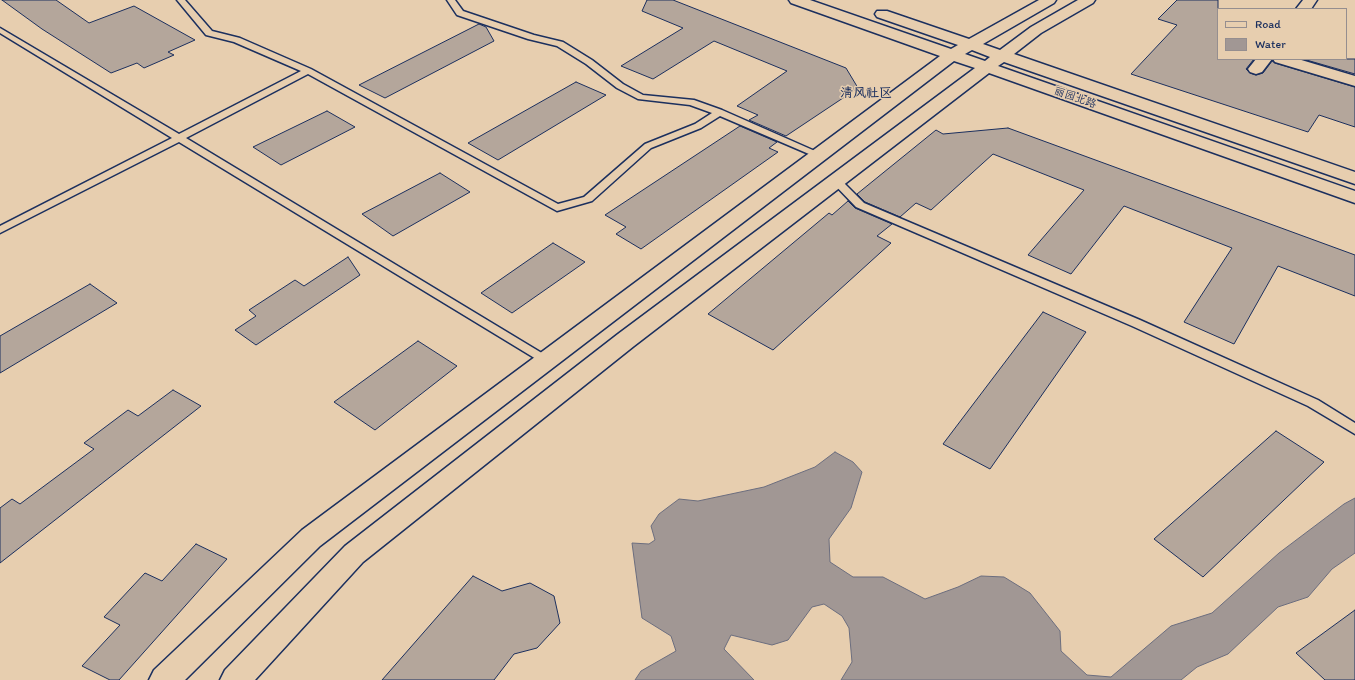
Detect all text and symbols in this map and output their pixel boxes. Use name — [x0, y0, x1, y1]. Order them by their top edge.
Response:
legend — [1217, 8, 1347, 60]
text: Road — [1255, 17, 1281, 31]
text: Water — [1255, 37, 1286, 51]
street label: 丽园北路 — [1052, 85, 1098, 111]
district label: 清风社区 — [840, 86, 892, 102]

